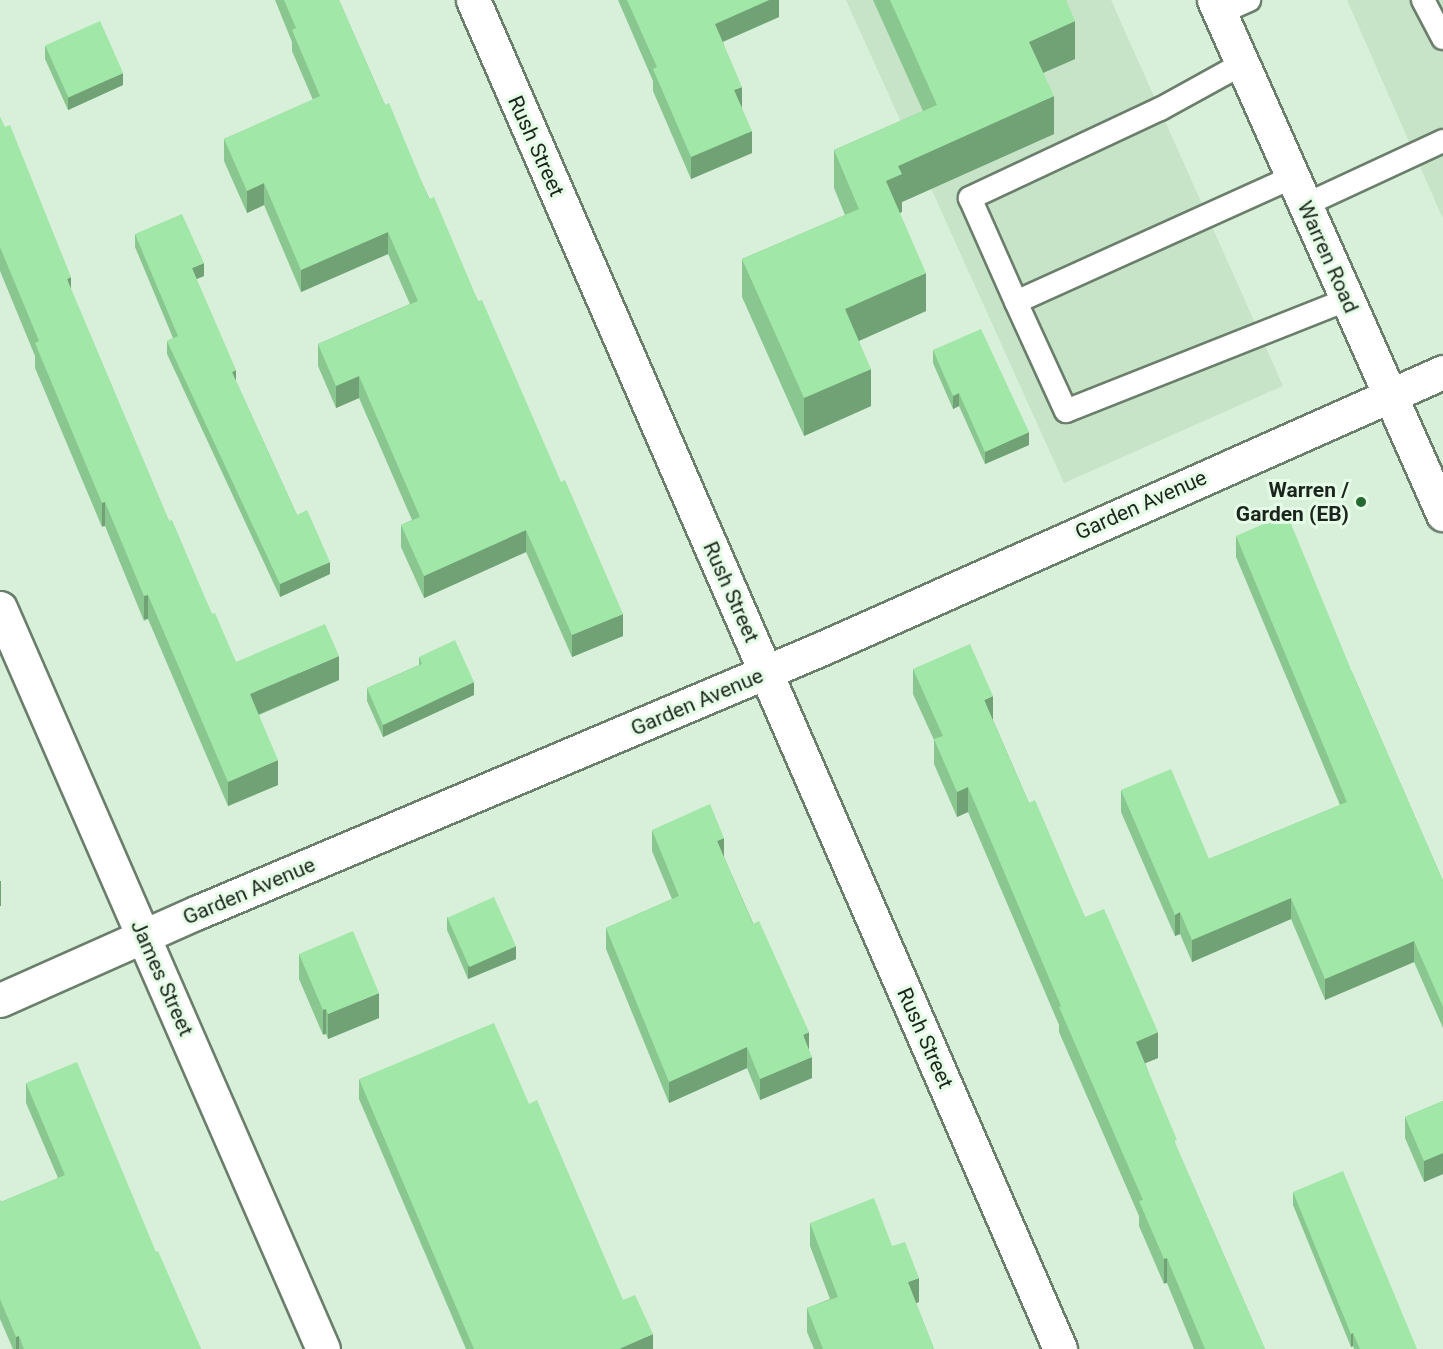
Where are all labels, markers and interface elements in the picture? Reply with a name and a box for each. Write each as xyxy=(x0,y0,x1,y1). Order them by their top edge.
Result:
street label: Rush Street xyxy=(503,92,569,200)
street label: Warren Road xyxy=(1292,197,1364,317)
street label: Garden Avenue xyxy=(1071,465,1211,545)
place label: Warren / Garden (EB) xyxy=(1236,477,1349,527)
marker: Warren / Garden (EB) xyxy=(1354,495,1368,509)
street label: Rush Street xyxy=(698,538,764,646)
street label: Garden Avenue xyxy=(627,663,767,741)
street label: Garden Avenue xyxy=(179,852,319,930)
street label: James Street xyxy=(125,916,199,1040)
street label: Rush Street xyxy=(892,984,958,1092)

